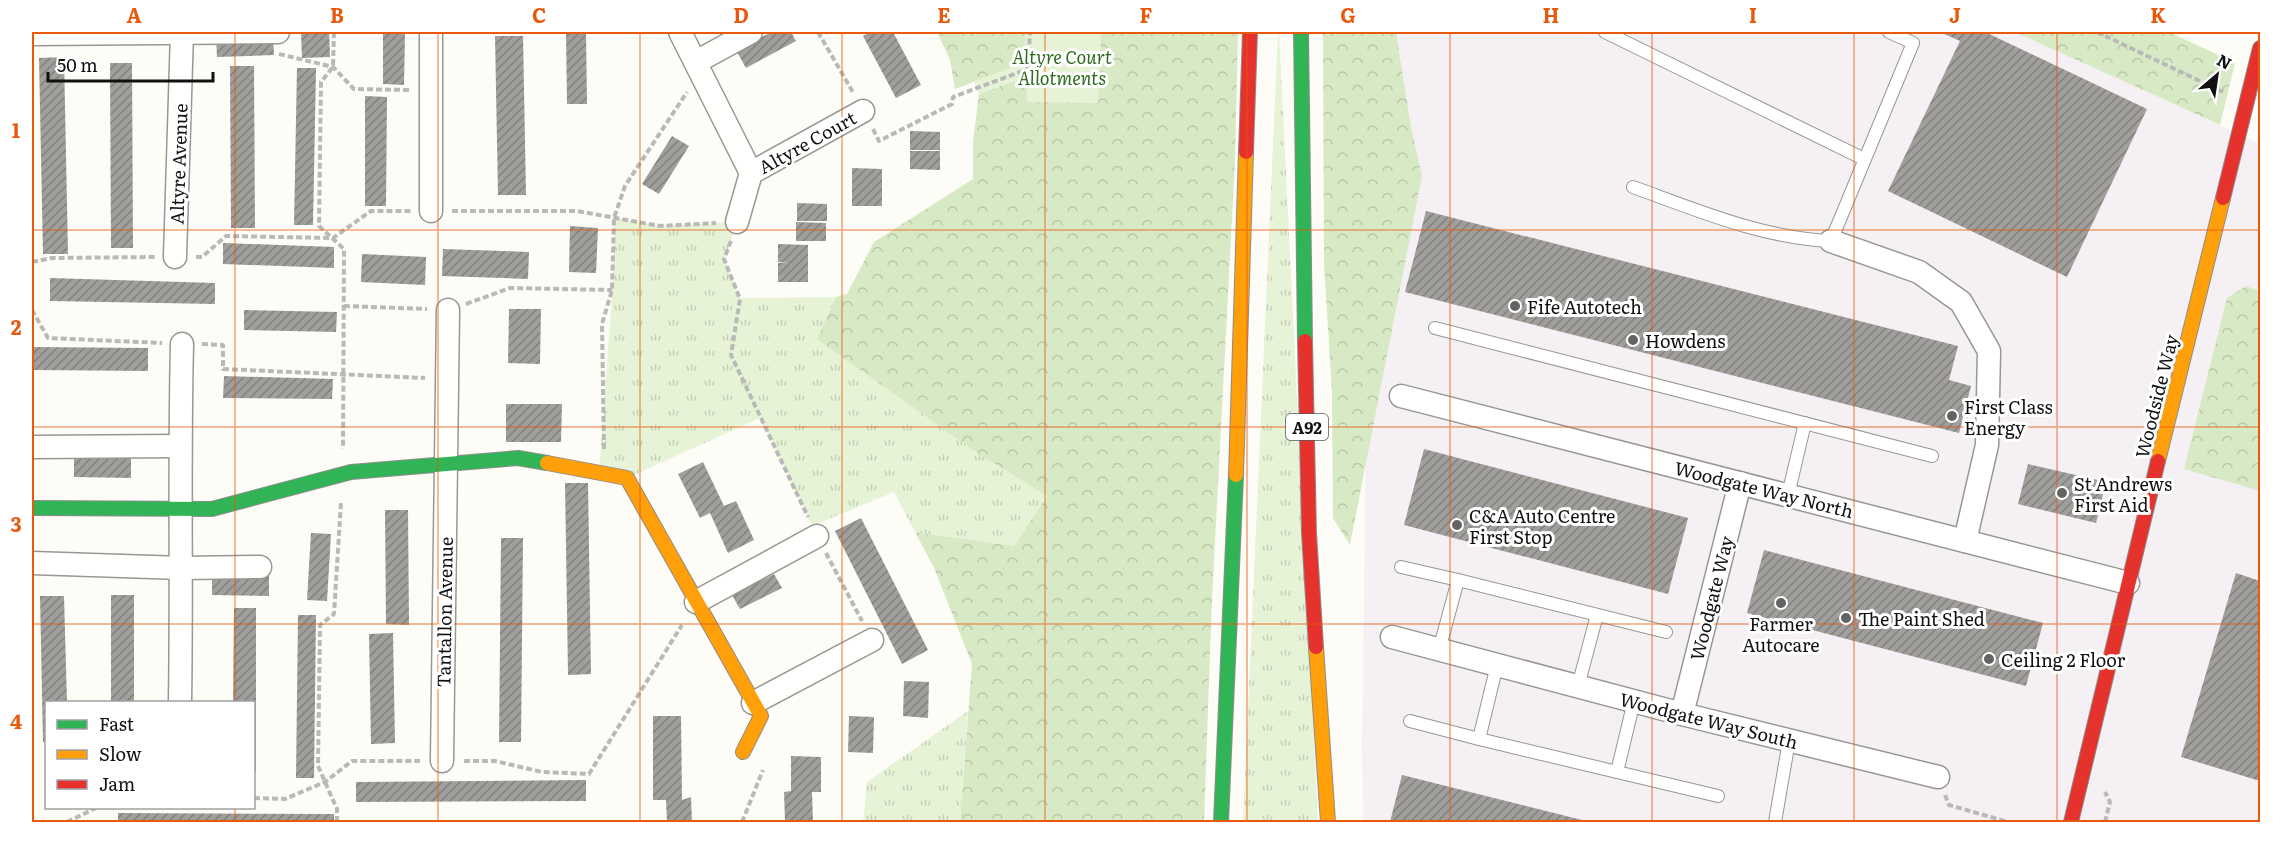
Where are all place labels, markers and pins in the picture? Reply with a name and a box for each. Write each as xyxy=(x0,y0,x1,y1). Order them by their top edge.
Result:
place label: Fife Autotech xyxy=(1527,293,1642,320)
marker: Fife Autotech xyxy=(1508,299,1522,313)
place label: Howdens xyxy=(1645,327,1725,354)
marker: Howdens xyxy=(1626,333,1640,347)
place label: First Class Energy xyxy=(1964,393,2053,441)
marker: First Class Energy xyxy=(1945,409,1959,423)
place label: St Andrews First Aid xyxy=(2074,470,2172,518)
marker: St Andrews First Aid xyxy=(2055,486,2069,500)
place label: C&A Auto Centre First Stop xyxy=(1469,502,1615,550)
marker: C&A Auto Centre First Stop xyxy=(1450,518,1464,532)
marker: Farmer Autocare xyxy=(1774,596,1788,610)
place label: The Paint Shed xyxy=(1858,605,1985,632)
place label: Farmer Autocare xyxy=(1742,610,1820,658)
marker: The Paint Shed xyxy=(1839,611,1853,625)
place label: Ceiling 2 Floor xyxy=(2001,646,2126,673)
marker: Ceiling 2 Floor xyxy=(1982,652,1996,666)

